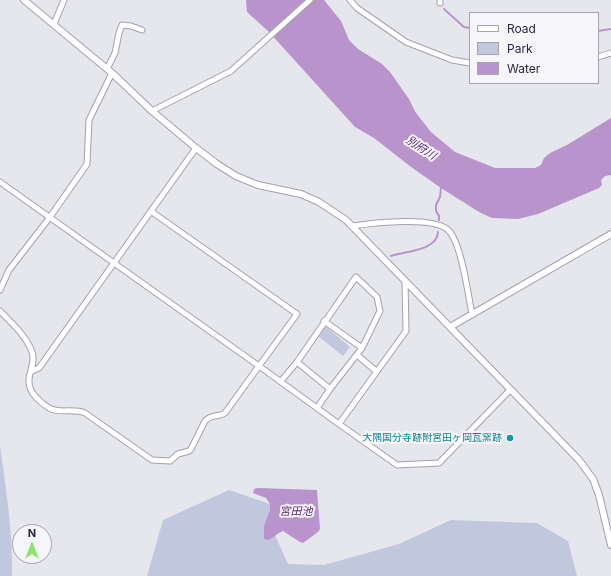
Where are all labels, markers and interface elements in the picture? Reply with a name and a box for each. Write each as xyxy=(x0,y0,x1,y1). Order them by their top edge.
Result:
legend xyxy=(469,12,599,84)
text: Road xyxy=(507,21,536,36)
text: Park xyxy=(507,41,533,56)
text: Water xyxy=(507,61,540,76)
water label: 別府川 xyxy=(404,133,438,163)
place label: 大隅国分寺跡附宮田ヶ岡瓦窯跡 xyxy=(362,432,502,444)
marker: 大隅国分寺跡附宮田ヶ岡瓦窯跡 xyxy=(505,433,515,443)
water label: 宮田池 xyxy=(280,505,312,519)
north arrow xyxy=(12,524,52,564)
text: N xyxy=(28,526,36,540)

